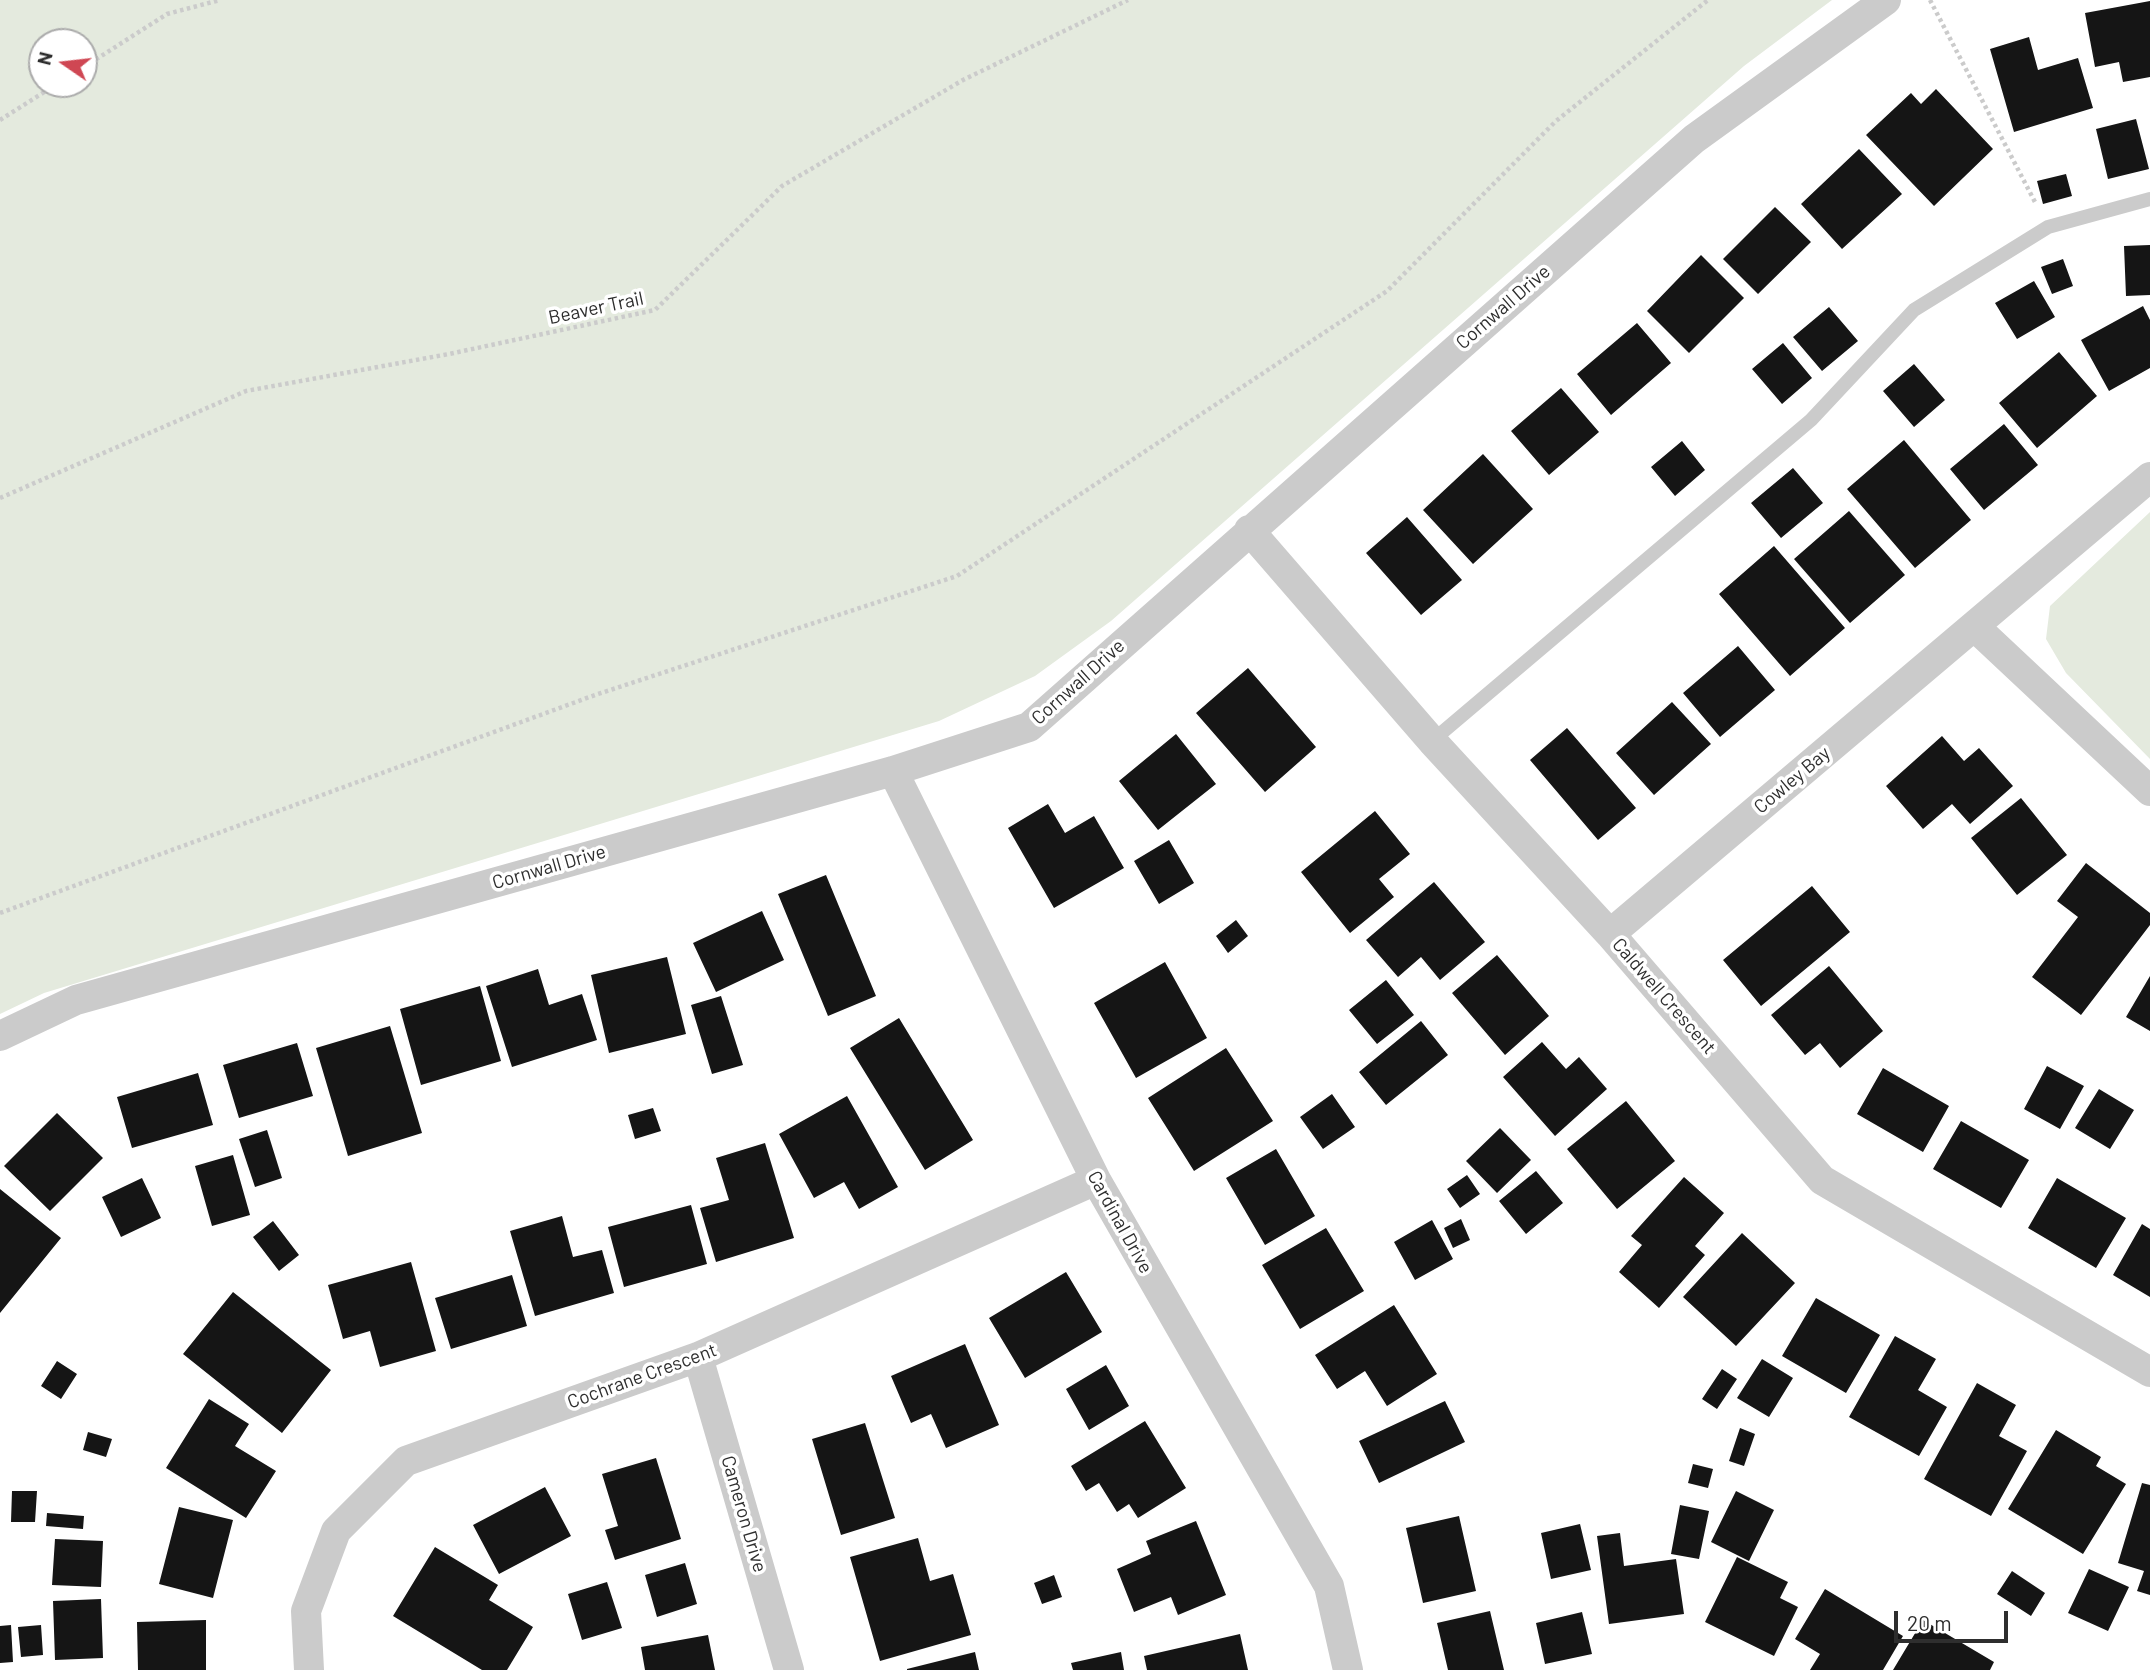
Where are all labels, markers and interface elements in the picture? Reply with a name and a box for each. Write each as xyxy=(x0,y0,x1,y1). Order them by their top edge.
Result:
north arrow xyxy=(28,28,98,98)
text: N xyxy=(31,49,57,67)
street label: Cornwall Drive xyxy=(1451,260,1555,354)
street label: Beaver Trail xyxy=(546,287,646,329)
street label: Cornwall Drive xyxy=(1027,634,1129,730)
street label: Cowley Bay xyxy=(1749,742,1835,818)
street label: Cornwall Drive xyxy=(490,840,608,894)
street label: Caldwell Crescent xyxy=(1607,933,1721,1059)
street label: Cardinal Drive xyxy=(1082,1167,1158,1277)
street label: Cochrane Crescent xyxy=(564,1338,720,1414)
street label: Cameron Drive xyxy=(716,1453,772,1575)
scale bar xyxy=(1898,1596,2012,1640)
text: 20 m xyxy=(1907,1610,1952,1635)

